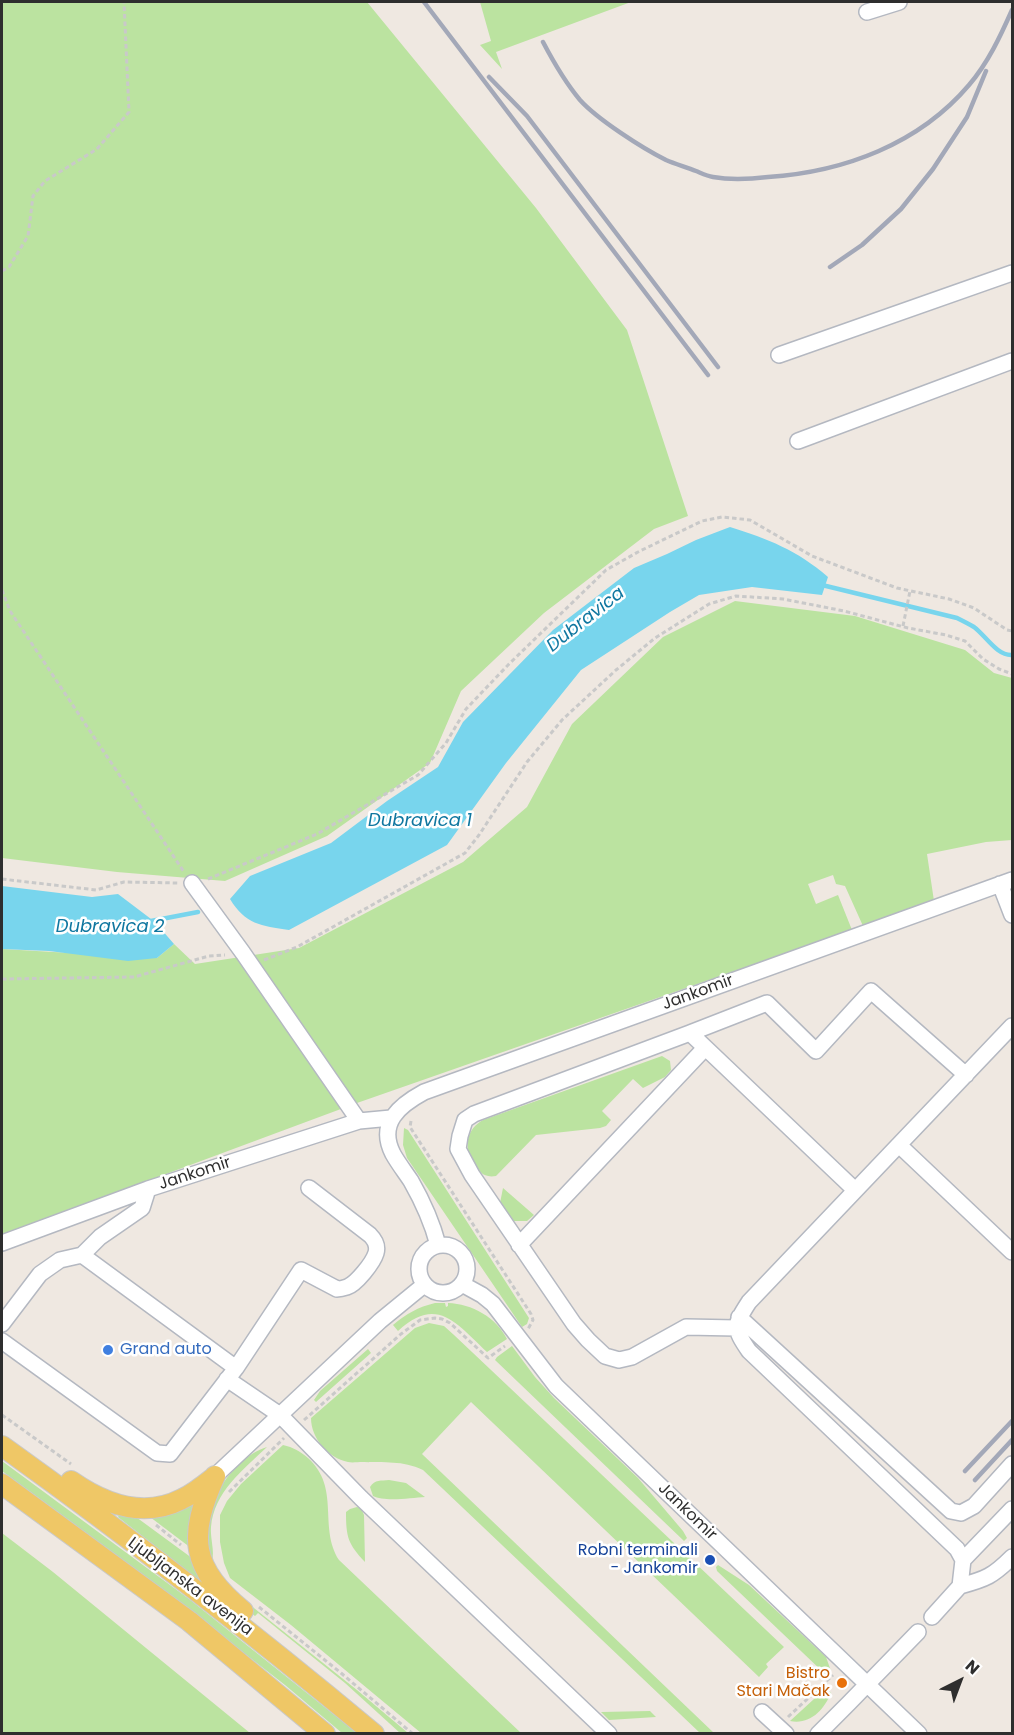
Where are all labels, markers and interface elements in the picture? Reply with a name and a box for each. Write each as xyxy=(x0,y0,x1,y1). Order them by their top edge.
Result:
water label: Dubravica xyxy=(543,583,629,657)
water label: Dubravica 1 xyxy=(368,810,472,832)
water label: Dubravica 2 xyxy=(56,916,164,938)
street label: Jankomir xyxy=(660,971,736,1015)
street label: Jankomir xyxy=(157,1153,233,1195)
place label: Grand auto xyxy=(120,1340,212,1360)
marker: Grand auto xyxy=(101,1343,115,1357)
street label: Jankomir xyxy=(654,1479,720,1545)
street label: Ljubljanska avenija xyxy=(124,1534,256,1640)
place label: Robni terminali - Jankomir xyxy=(578,1541,698,1579)
marker: Robni terminali - Jankomir xyxy=(703,1553,717,1567)
north arrow xyxy=(930,1651,990,1711)
text: N xyxy=(960,1655,985,1680)
place label: Bistro Stari Mačak xyxy=(736,1664,830,1702)
marker: Bistro Stari Mačak xyxy=(835,1676,849,1690)

